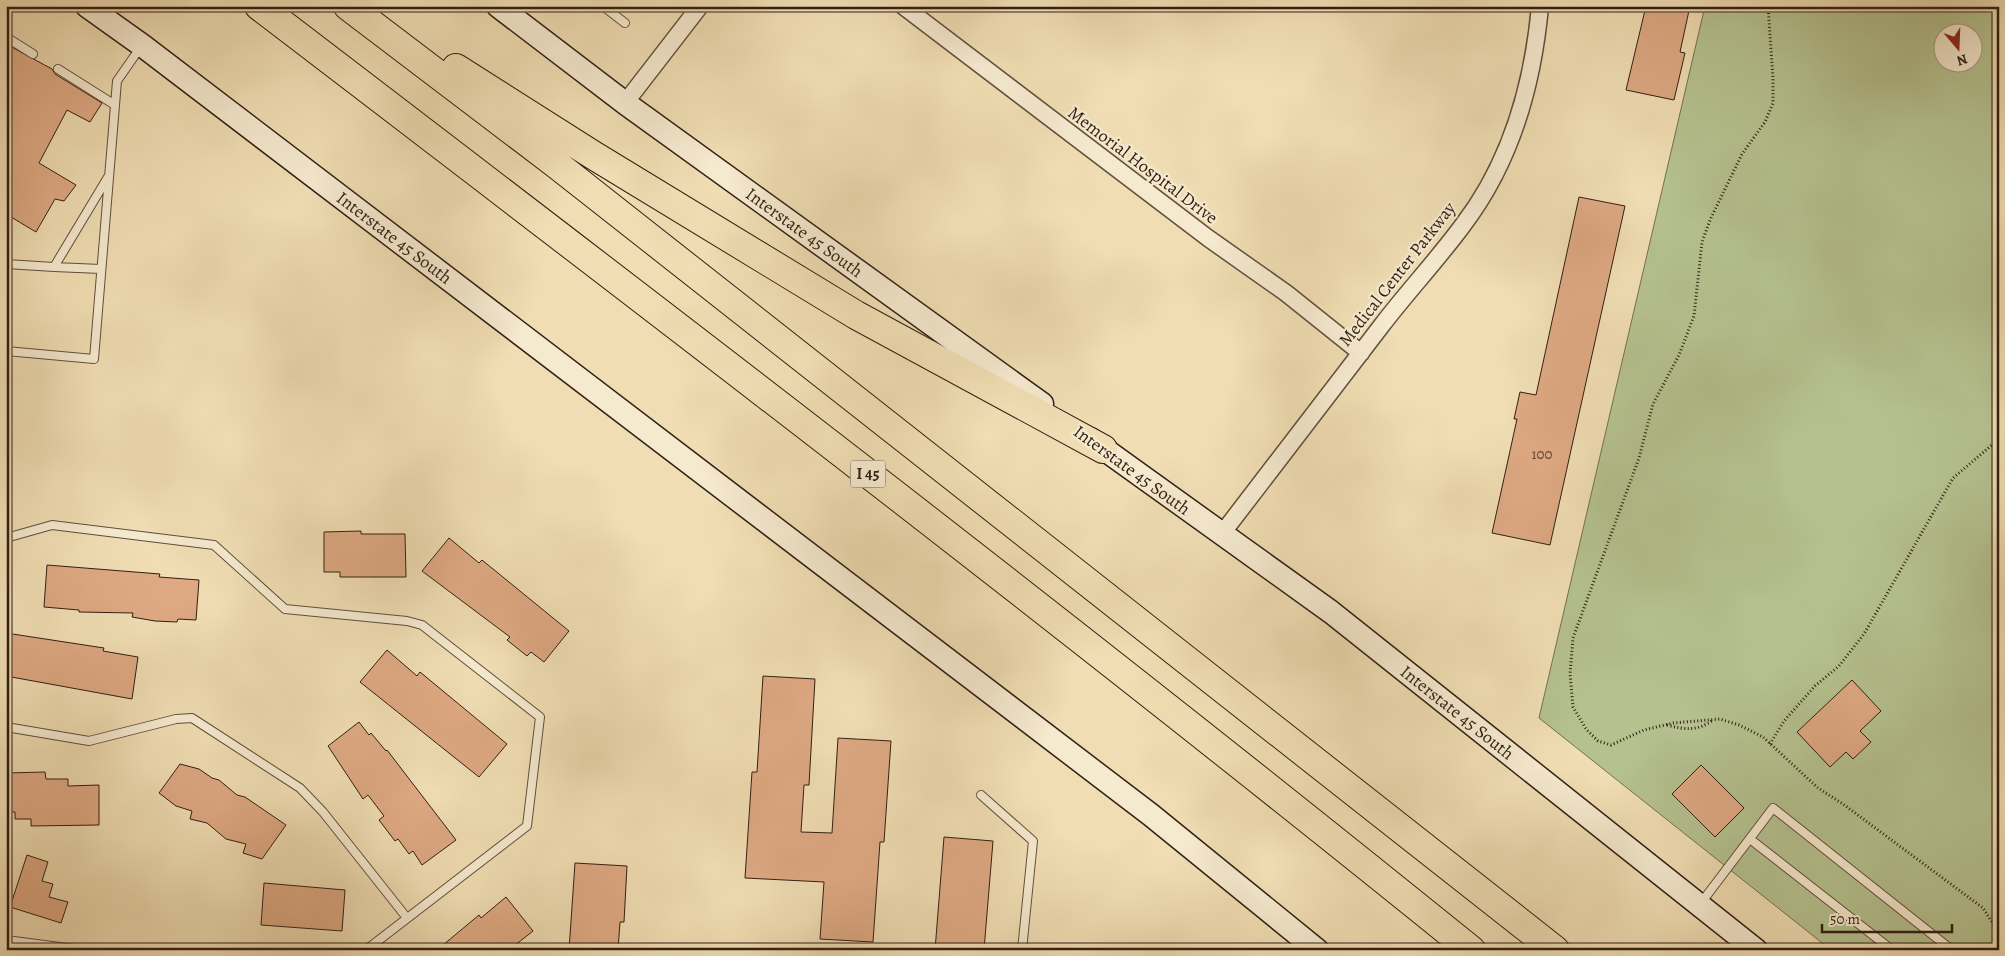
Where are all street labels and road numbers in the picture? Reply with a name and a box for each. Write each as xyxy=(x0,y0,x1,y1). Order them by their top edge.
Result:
street label: Memorial Hospital Drive xyxy=(1063,101,1223,229)
street label: Interstate 45 South xyxy=(741,182,868,283)
street label: Interstate 45 South xyxy=(332,186,457,290)
street label: Medical Center Parkway xyxy=(1333,196,1462,351)
street label: Interstate 45 South xyxy=(1069,419,1196,521)
road number: I 45 xyxy=(850,460,886,488)
street label: Interstate 45 South xyxy=(1395,660,1520,765)

